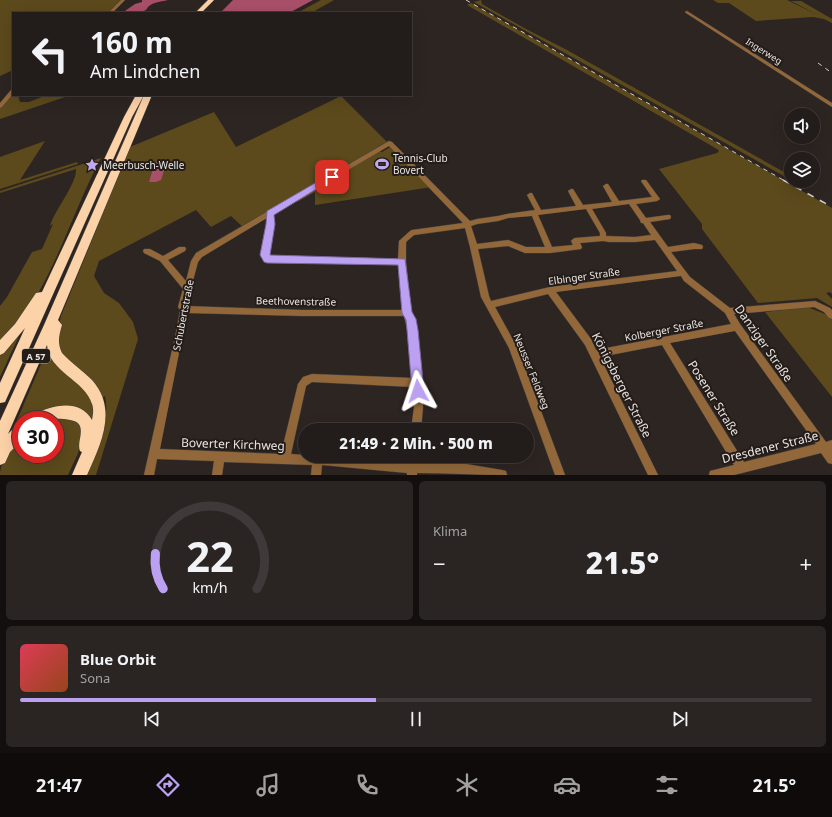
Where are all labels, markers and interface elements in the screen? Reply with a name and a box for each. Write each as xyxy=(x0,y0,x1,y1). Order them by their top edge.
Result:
text: 160 m xyxy=(90,23,173,61)
icon: left xyxy=(24,28,76,80)
street label: Ingerweg xyxy=(743,35,785,67)
text: Am Lindchen xyxy=(90,59,200,83)
map controls xyxy=(784,108,820,188)
button: sound xyxy=(784,108,820,144)
place label: Tennis-Club Bovert xyxy=(393,151,448,177)
button: layers xyxy=(784,152,820,188)
sports icon: Tennis-Club Bovert xyxy=(374,156,390,172)
place icon: Meerbusch-Welle xyxy=(84,157,100,173)
place label: Meerbusch-Welle xyxy=(103,158,185,172)
pin xyxy=(315,160,349,194)
icon: arrive xyxy=(321,166,343,188)
street label: Elbinger Straße xyxy=(547,264,621,288)
street label: Schubertstraße xyxy=(169,278,197,352)
street label: Beethovenstraße xyxy=(256,293,337,309)
street label: Danziger Straße xyxy=(731,301,797,385)
street label: Kolberger Straße xyxy=(624,315,705,344)
street label: Königsberger Straße xyxy=(588,329,656,441)
street label: Neusser Feldweg xyxy=(510,331,554,411)
road number: A 57 xyxy=(22,349,50,363)
street label: Posener Straße xyxy=(684,357,744,439)
position arrow xyxy=(397,370,439,412)
speed limit sign: 30 xyxy=(12,411,64,463)
street label: Dresdener Straße xyxy=(720,427,820,467)
text: 21:49 · 2 Min. · 500 m xyxy=(339,433,493,453)
street label: Boverter Kirchweg xyxy=(181,434,285,454)
text: Klima xyxy=(433,522,467,540)
text: 22 xyxy=(186,527,233,583)
text: 21.5° xyxy=(586,542,659,583)
text: − xyxy=(433,548,446,578)
text: + xyxy=(799,548,812,578)
text: km/h xyxy=(192,577,227,596)
text: Blue Orbit xyxy=(80,649,156,669)
text: Sona xyxy=(80,669,110,687)
icon: previous xyxy=(141,708,163,730)
icon: pause xyxy=(405,708,427,730)
icon: next xyxy=(669,708,691,730)
icon: directions xyxy=(154,771,182,799)
icon: music xyxy=(254,771,282,799)
icon: phone xyxy=(353,771,381,799)
icon: climate xyxy=(453,771,481,799)
icon: car xyxy=(553,771,581,799)
icon: filters xyxy=(653,771,681,799)
text: 21:47 xyxy=(36,773,82,797)
text: 21.5° xyxy=(752,773,796,797)

